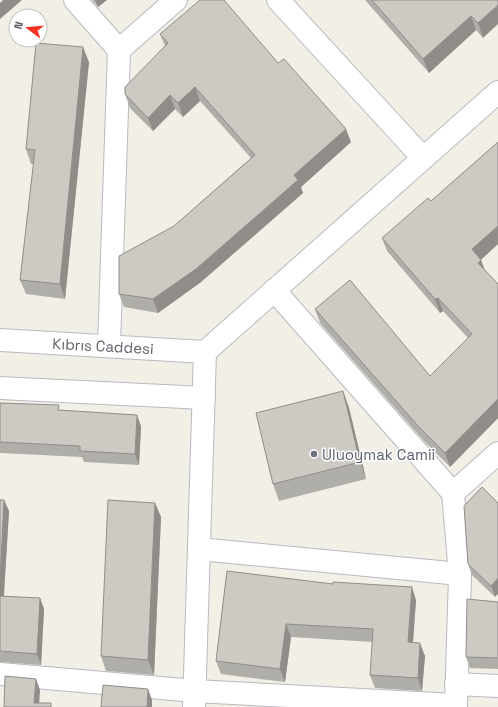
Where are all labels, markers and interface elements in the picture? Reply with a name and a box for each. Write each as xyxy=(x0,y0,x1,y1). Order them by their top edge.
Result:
north arrow xyxy=(8,8,48,48)
text: N xyxy=(11,20,26,31)
street label: Kıbrıs Caddesi xyxy=(52,334,154,358)
place label: Uluoymak Camii xyxy=(322,445,435,464)
marker: Uluoymak Camii xyxy=(309,449,319,459)

